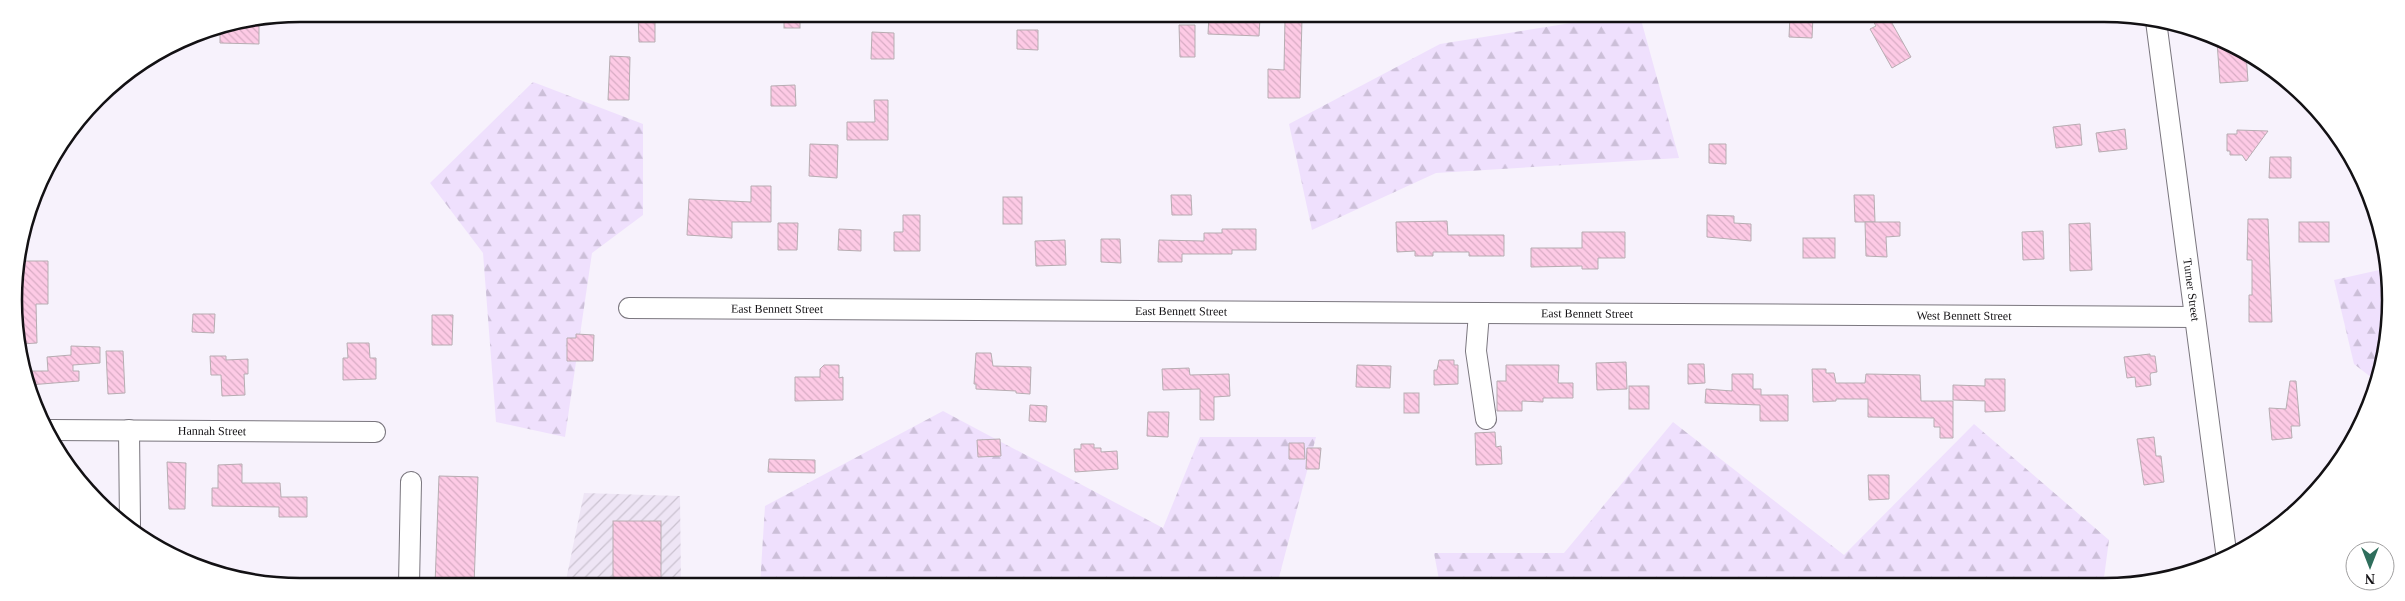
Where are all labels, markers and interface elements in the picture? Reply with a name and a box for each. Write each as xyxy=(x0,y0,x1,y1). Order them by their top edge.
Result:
street label: Turner Street xyxy=(2180,257,2203,323)
street label: East Bennett Street xyxy=(731,302,824,316)
street label: East Bennett Street xyxy=(1135,304,1228,318)
street label: East Bennett Street xyxy=(1541,306,1634,321)
street label: West Bennett Street xyxy=(1916,308,2012,323)
street label: Hannah Street xyxy=(178,424,247,438)
north arrow xyxy=(2345,541,2395,591)
text: N xyxy=(2365,571,2375,586)

